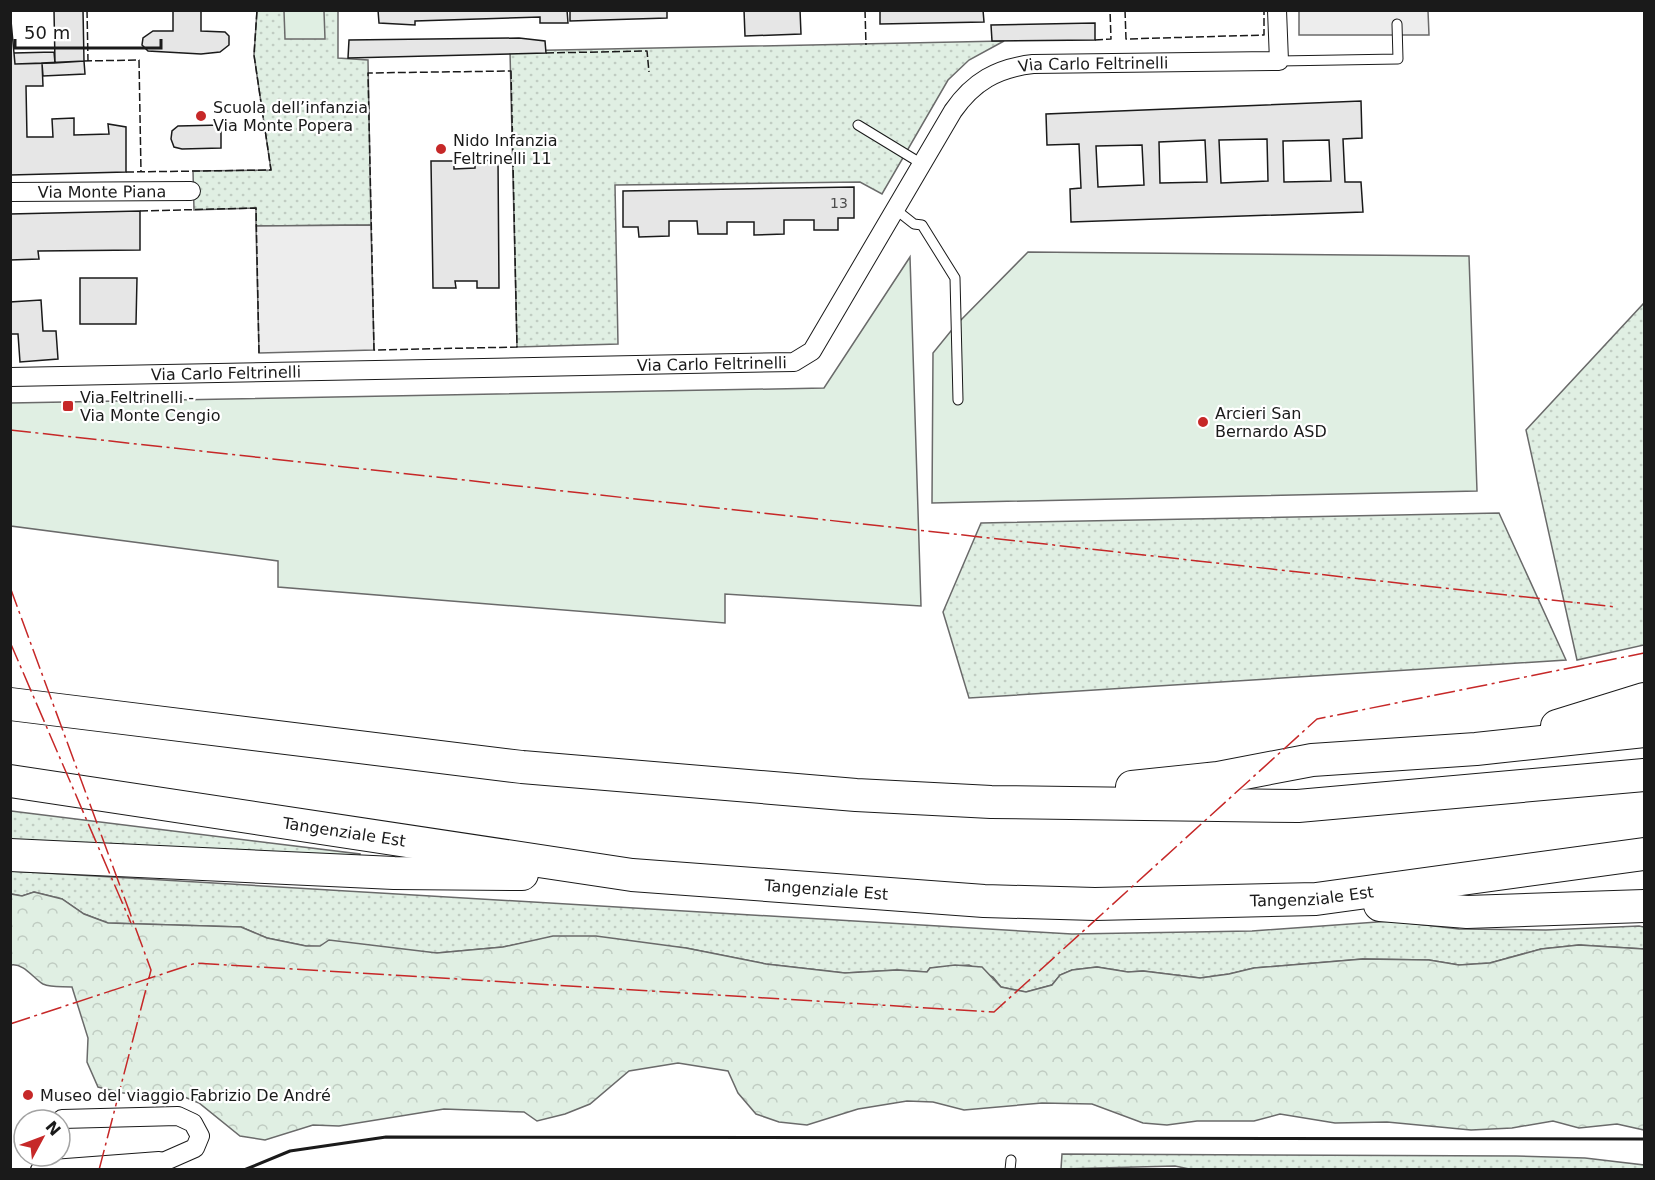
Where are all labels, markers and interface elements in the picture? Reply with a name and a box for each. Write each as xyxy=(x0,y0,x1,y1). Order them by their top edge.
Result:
scale bar xyxy=(15,12,160,50)
text: 50 m xyxy=(24,22,70,43)
street label: Via Carlo Feltrinelli xyxy=(1017,53,1168,76)
place label: Scuola dell’infanzia Via Monte Popera xyxy=(213,98,368,135)
marker: Scuola dell’infanzia Via Monte Popera xyxy=(194,109,208,123)
place label: Nido Infanzia Feltrinelli 11 xyxy=(453,131,558,168)
marker: Nido Infanzia Feltrinelli 11 xyxy=(434,142,448,156)
street label: Via Monte Piana xyxy=(38,182,166,202)
house number: 13 xyxy=(830,195,848,211)
street label: Via Carlo Feltrinelli xyxy=(637,353,787,375)
street label: Via Carlo Feltrinelli xyxy=(151,362,301,384)
place label: Via Feltrinelli - Via Monte Cengio xyxy=(80,388,220,425)
marker: Via Feltrinelli - Via Monte Cengio xyxy=(61,399,75,413)
place label: Arcieri San Bernardo ASD xyxy=(1215,404,1327,441)
marker: Arcieri San Bernardo ASD xyxy=(1196,415,1210,429)
street label: Tangenziale Est xyxy=(280,813,407,851)
street label: Tangenziale Est xyxy=(763,876,889,904)
street label: Tangenziale Est xyxy=(1249,882,1375,911)
place label: Museo del viaggio Fabrizio De André xyxy=(40,1086,331,1105)
marker: Museo del viaggio Fabrizio De André xyxy=(21,1088,35,1102)
north arrow xyxy=(12,1108,72,1168)
text: N xyxy=(41,1117,65,1140)

